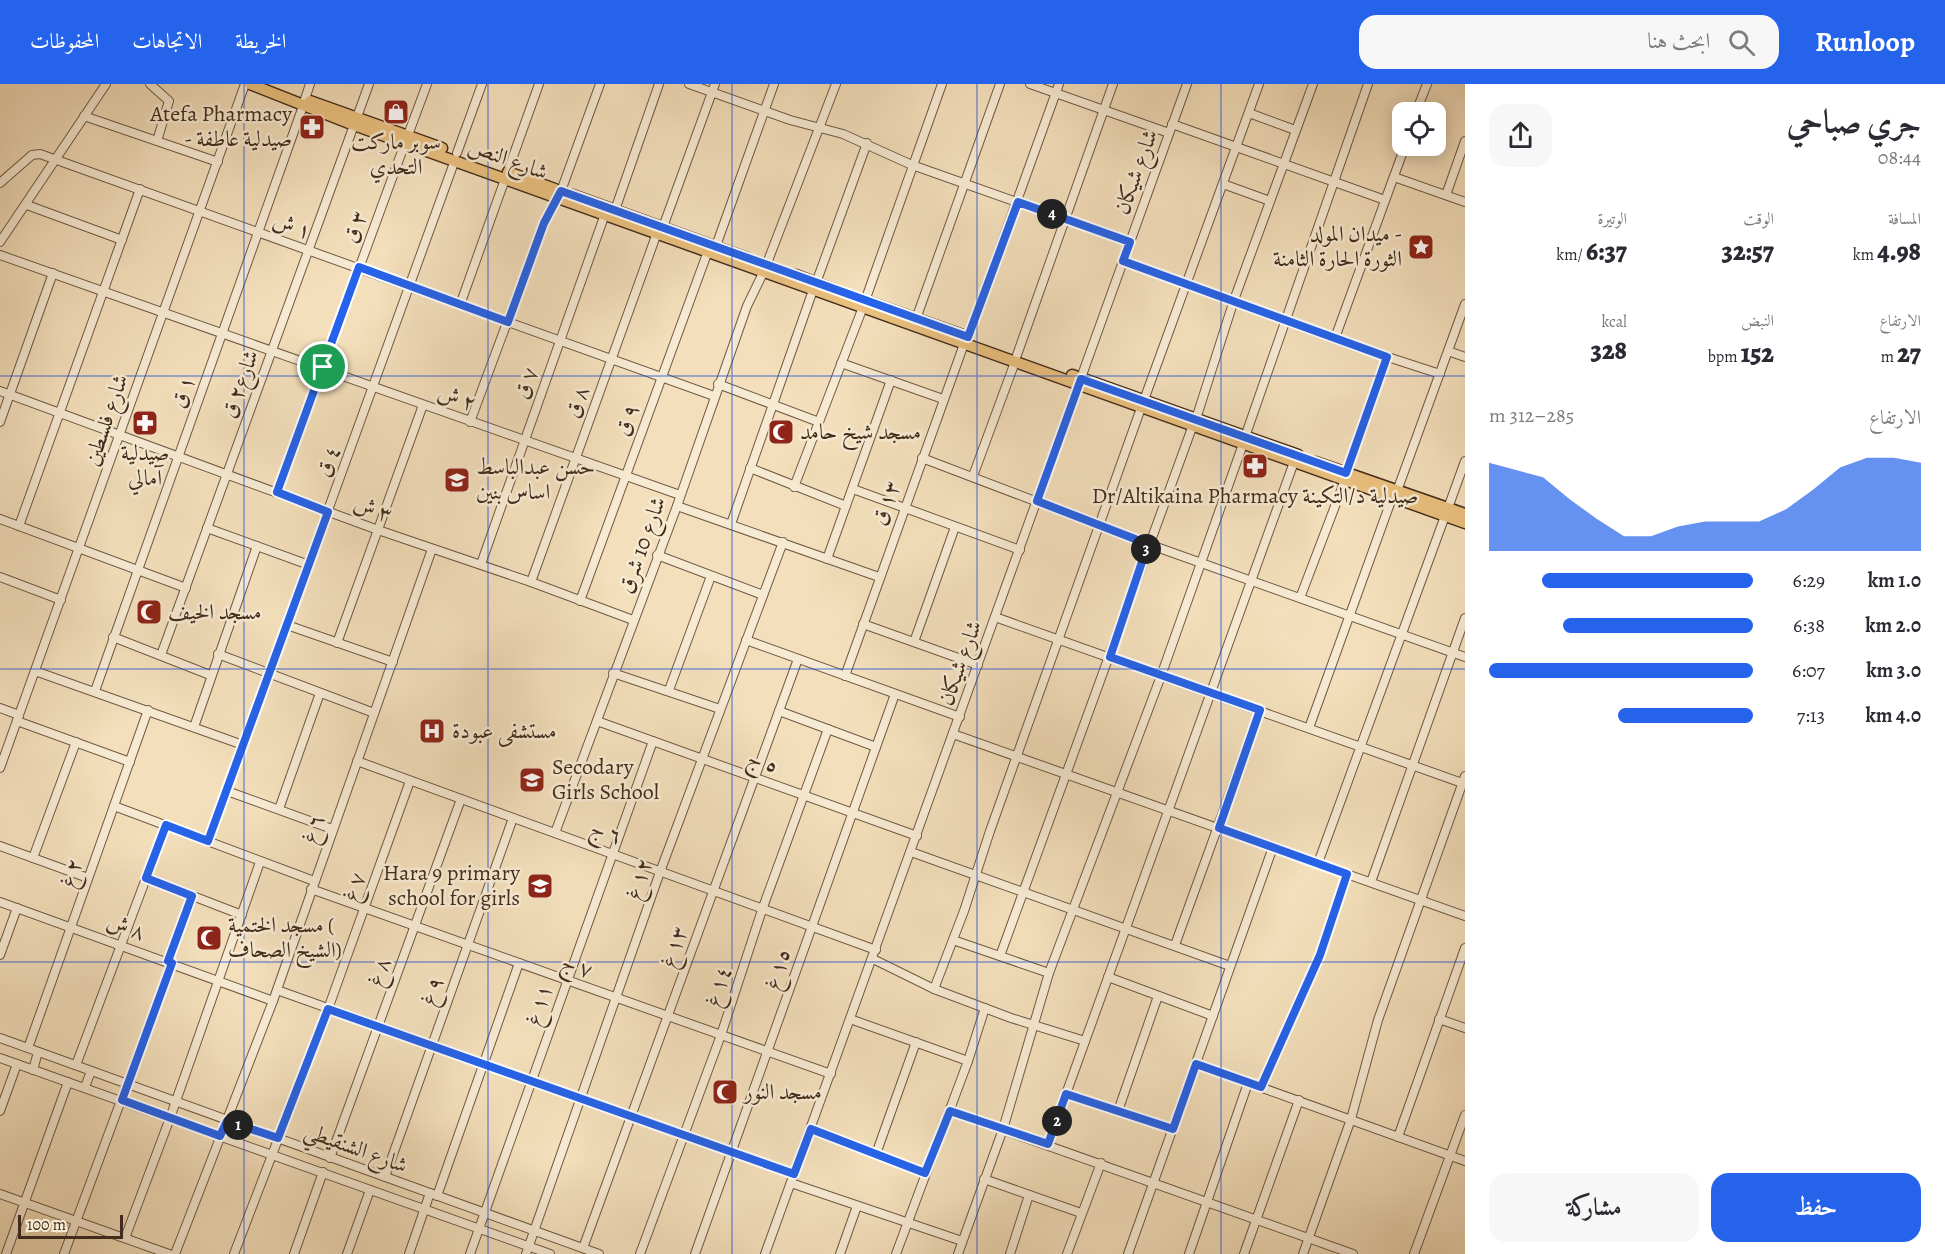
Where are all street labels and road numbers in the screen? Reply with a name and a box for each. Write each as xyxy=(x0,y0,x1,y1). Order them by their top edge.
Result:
street label: شارع شيكان xyxy=(1107,125,1168,220)
street label: شارع النص xyxy=(463,131,552,190)
street label: ١ ش xyxy=(269,205,315,247)
street label: ٣ ق xyxy=(335,207,375,247)
street label: شارع٢ ق xyxy=(214,346,269,423)
street label: ٧ ق xyxy=(507,363,545,403)
street label: شارع فلسطين xyxy=(76,370,138,471)
street label: ١ ق xyxy=(163,372,203,412)
street label: ٢ ش xyxy=(434,377,480,419)
street label: ٨ ق xyxy=(558,382,596,422)
street label: ٩ ق xyxy=(607,400,647,440)
street label: ٤ ق xyxy=(308,441,348,481)
street label: ١٣ ق xyxy=(864,477,908,529)
street label: ٣ ش xyxy=(350,488,396,530)
street label: شارع 10 شرق xyxy=(611,492,676,599)
street label: شارع شيكان xyxy=(931,616,992,711)
street label: ٥ ج xyxy=(742,742,783,785)
street label: ٦ غ xyxy=(294,810,335,849)
street label: ٦ ج xyxy=(585,812,626,855)
street label: ٢ غ xyxy=(52,854,93,893)
street label: ١٢ غ xyxy=(618,854,663,905)
street label: ٧ غ xyxy=(335,868,376,907)
street label: ٨ ش xyxy=(103,906,149,948)
street label: ١٣ غ xyxy=(653,922,698,973)
street label: ١٥ غ xyxy=(757,944,802,995)
street label: ٧ ج xyxy=(556,946,597,989)
street label: ٨ غ xyxy=(360,953,401,992)
street label: ١٤ غ xyxy=(697,961,742,1012)
street label: ٩ غ xyxy=(413,972,454,1011)
street label: ١١ غ xyxy=(518,980,563,1031)
street label: شارع الشنقيطي xyxy=(299,1115,412,1185)

